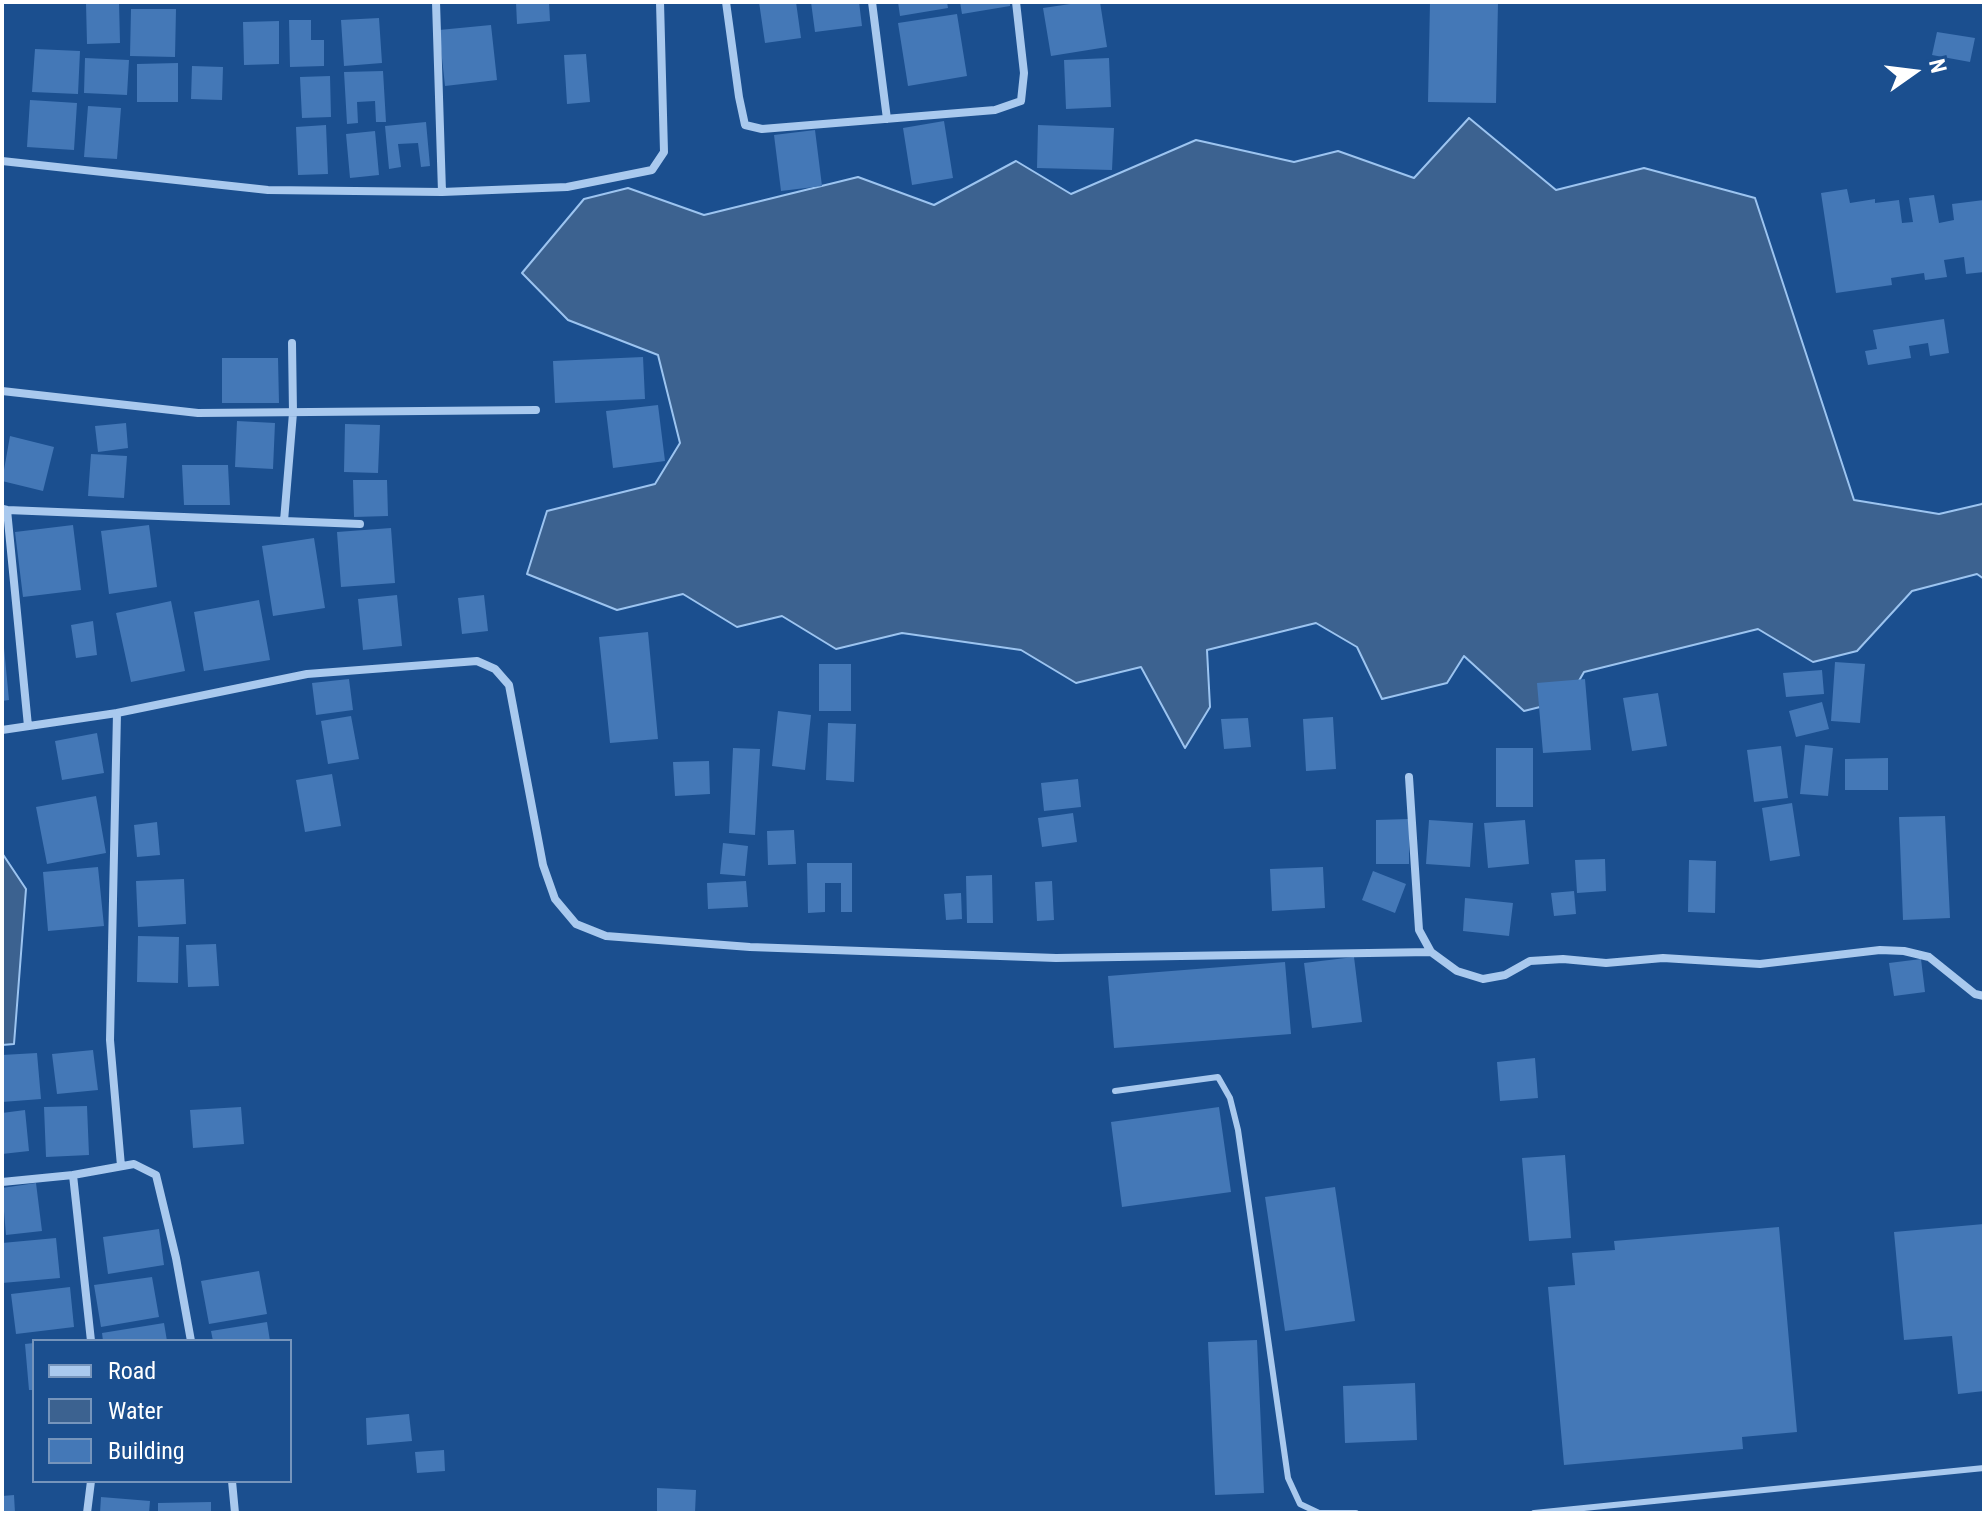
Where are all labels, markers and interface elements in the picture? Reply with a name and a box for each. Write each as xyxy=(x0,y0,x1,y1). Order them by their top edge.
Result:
north arrow xyxy=(1874,32,1954,112)
text: N xyxy=(1924,56,1952,76)
legend xyxy=(32,1339,292,1483)
text: Road xyxy=(108,1357,156,1385)
text: Water xyxy=(108,1397,163,1425)
text: Building xyxy=(108,1437,185,1465)

